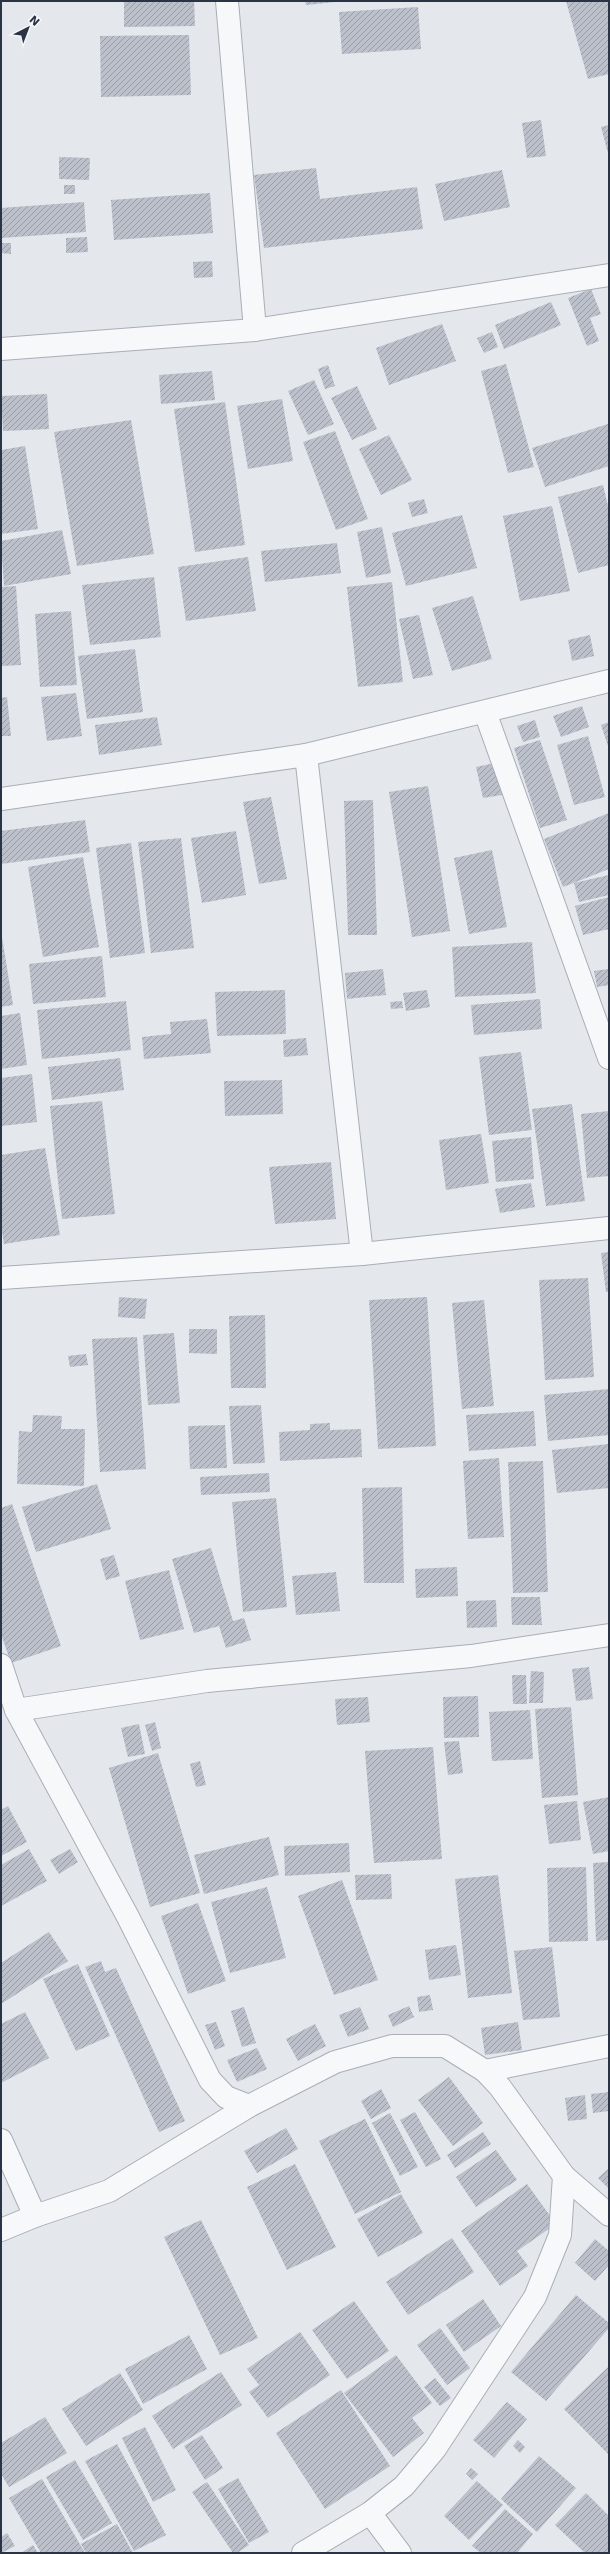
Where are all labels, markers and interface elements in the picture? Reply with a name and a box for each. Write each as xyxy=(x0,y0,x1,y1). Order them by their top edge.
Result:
north arrow xyxy=(8,8,48,48)
text: N xyxy=(27,13,42,29)

